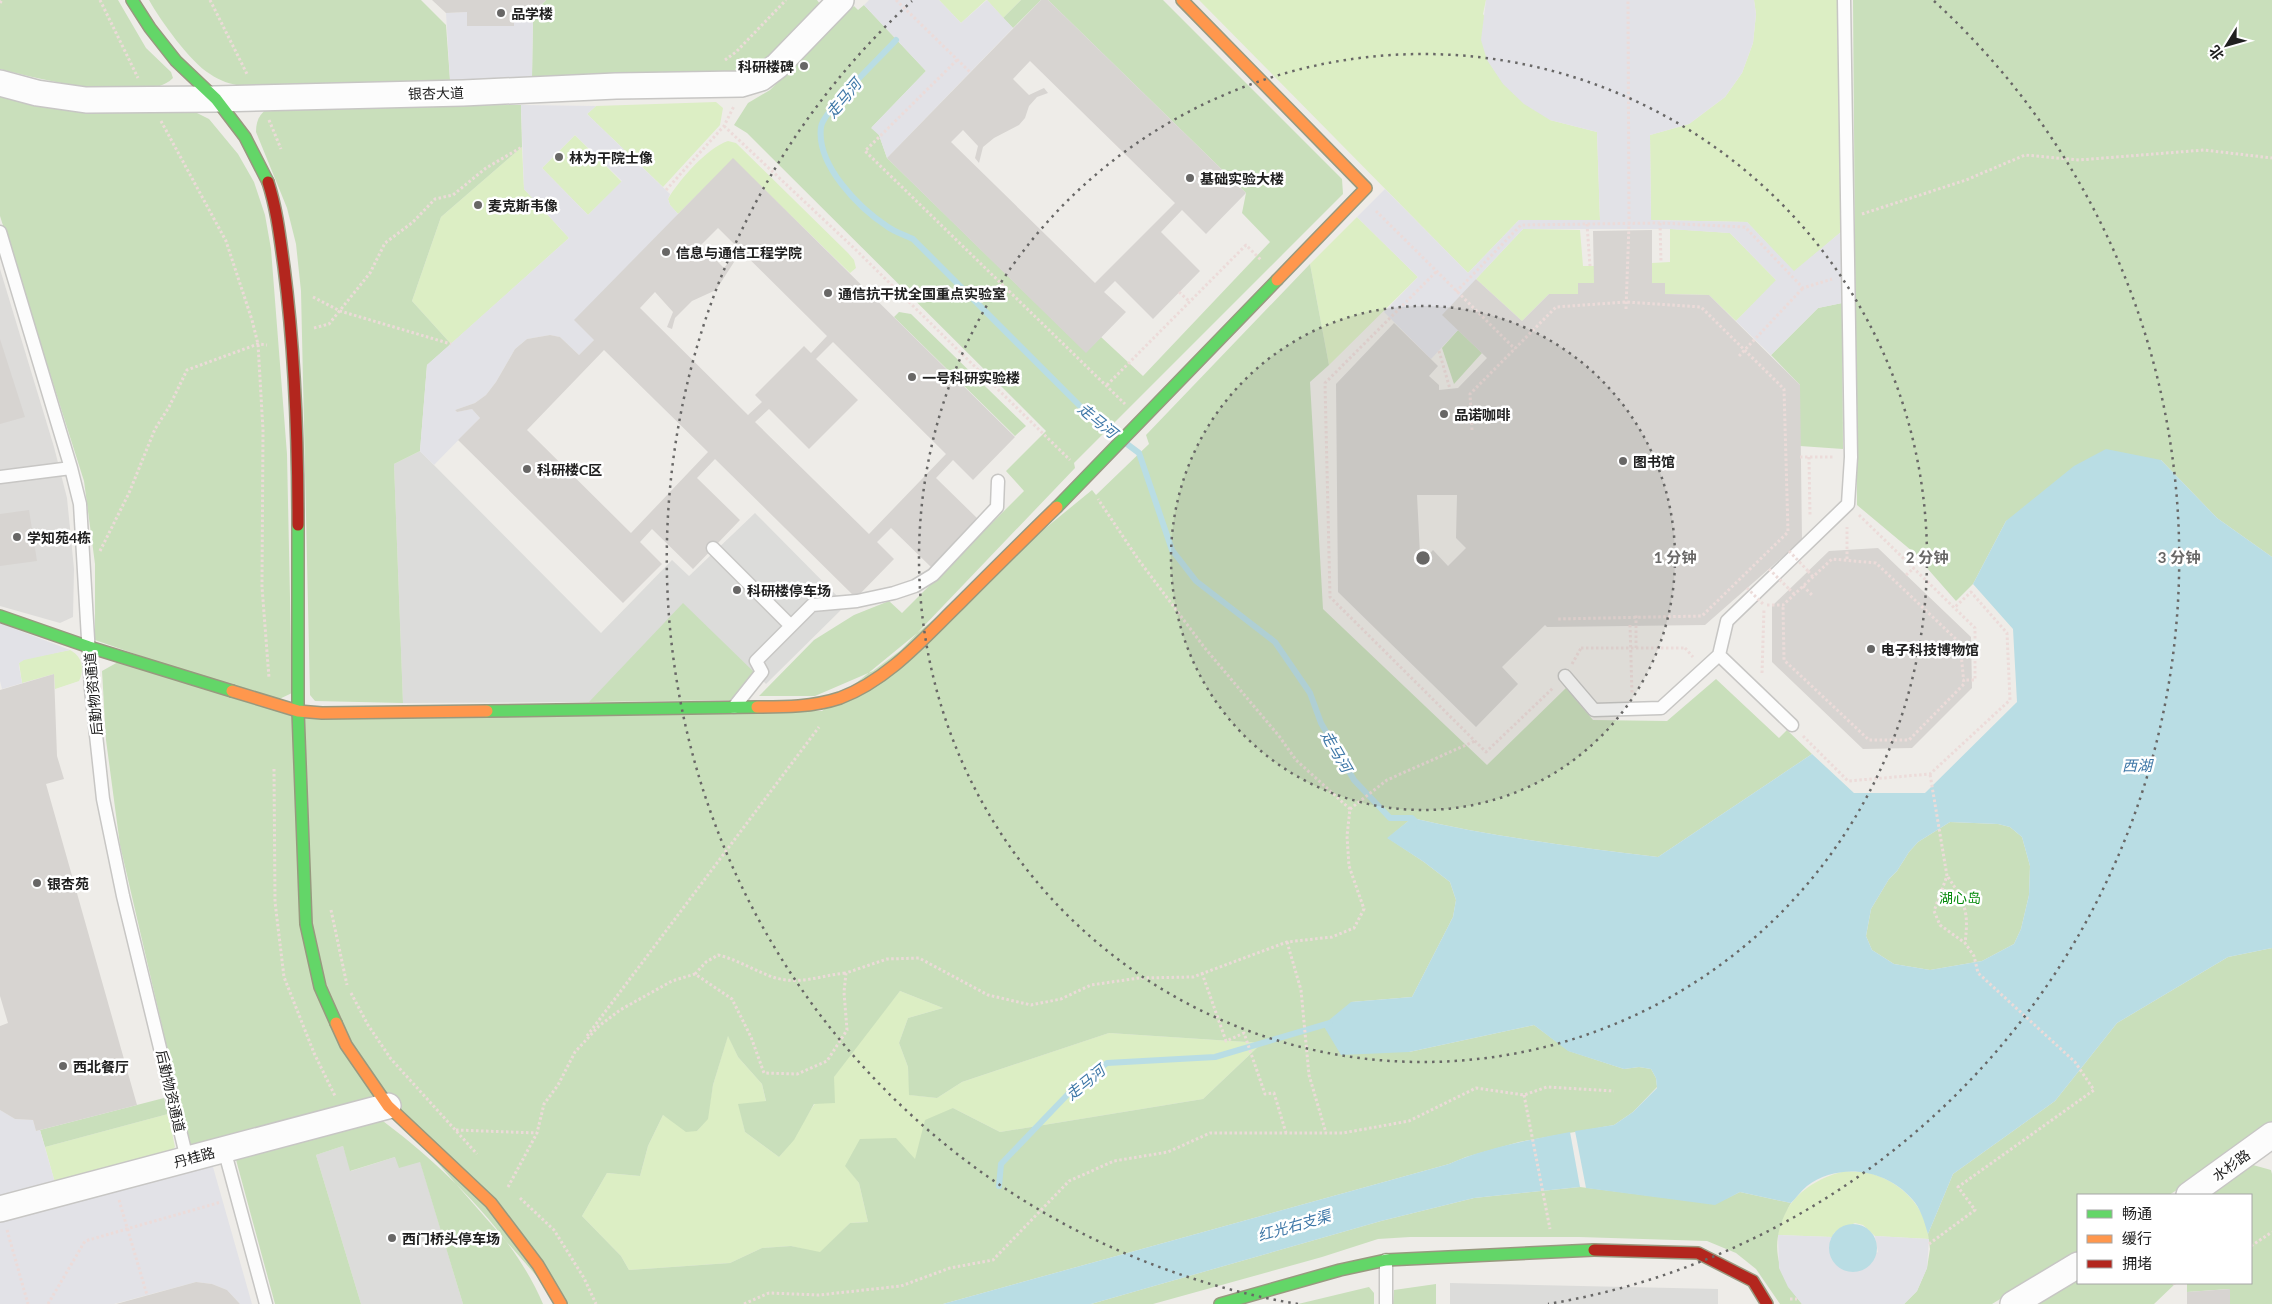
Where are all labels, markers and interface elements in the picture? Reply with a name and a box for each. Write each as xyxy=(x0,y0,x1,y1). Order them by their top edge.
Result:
place label: 品学楼 xyxy=(511,5,553,22)
marker: 品学楼 xyxy=(495,7,507,19)
north arrow xyxy=(2202,20,2252,70)
text: 北 xyxy=(2205,42,2227,64)
place label: 科研楼碑 xyxy=(738,58,794,75)
marker: 科研楼碑 xyxy=(798,60,810,72)
water label: 走马河 xyxy=(822,73,866,121)
street label: 银杏大道 xyxy=(408,84,464,102)
place label: 林为干院士像 xyxy=(569,149,653,166)
marker: 林为干院士像 xyxy=(553,151,565,163)
place label: 基础实验大楼 xyxy=(1200,170,1284,187)
marker: 基础实验大楼 xyxy=(1184,172,1196,184)
place label: 麦克斯韦像 xyxy=(488,197,558,214)
marker: 麦克斯韦像 xyxy=(472,199,484,211)
place label: 信息与通信工程学院 xyxy=(676,244,802,261)
marker: 信息与通信工程学院 xyxy=(660,246,672,258)
place label: 通信抗干扰全国重点实验室 xyxy=(838,285,1006,302)
marker: 通信抗干扰全国重点实验室 xyxy=(822,287,834,299)
place label: 一号科研实验楼 xyxy=(922,369,1020,386)
marker: 一号科研实验楼 xyxy=(906,371,918,383)
water label: 走马河 xyxy=(1075,399,1123,443)
place label: 品诺咖啡 xyxy=(1454,406,1511,423)
marker: 品诺咖啡 xyxy=(1438,408,1450,420)
place label: 图书馆 xyxy=(1633,453,1675,470)
marker: 图书馆 xyxy=(1617,455,1629,467)
place label: 科研楼C区 xyxy=(537,461,602,478)
marker: 科研楼C区 xyxy=(521,463,533,475)
place label: 学知苑4栋 xyxy=(27,529,91,546)
marker: 学知苑4栋 xyxy=(11,531,23,543)
text: 1 分钟 xyxy=(1654,548,1696,566)
text: 2 分钟 xyxy=(1906,548,1948,566)
text: 3 分钟 xyxy=(2158,548,2200,566)
centre of rings xyxy=(1414,549,1432,567)
place label: 科研楼停车场 xyxy=(747,582,831,599)
marker: 科研楼停车场 xyxy=(731,584,743,596)
place label: 电子科技博物馆 xyxy=(1881,641,1979,658)
marker: 电子科技博物馆 xyxy=(1865,643,1877,655)
street label: 后勤物资通道 xyxy=(81,651,105,737)
water label: 走马河 xyxy=(1318,727,1358,778)
water label: 西湖 xyxy=(2122,756,2154,774)
place label: 银杏苑 xyxy=(47,875,89,892)
marker: 银杏苑 xyxy=(31,877,43,889)
park label: 湖心岛 xyxy=(1939,889,1981,906)
street label: 后勤物资通道 xyxy=(153,1048,189,1134)
place label: 西北餐厅 xyxy=(73,1058,129,1075)
water label: 走马河 xyxy=(1062,1059,1110,1103)
marker: 西北餐厅 xyxy=(57,1060,69,1072)
street label: 丹桂路 xyxy=(172,1143,216,1171)
street label: 水杉路 xyxy=(2209,1146,2253,1184)
legend xyxy=(2077,1194,2252,1284)
text: 畅通 xyxy=(2122,1204,2152,1222)
water label: 红光右支渠 xyxy=(1255,1205,1334,1244)
text: 缓行 xyxy=(2122,1229,2152,1247)
place label: 西门桥头停车场 xyxy=(402,1230,500,1247)
marker: 西门桥头停车场 xyxy=(386,1232,398,1244)
text: 拥堵 xyxy=(2122,1254,2152,1272)

